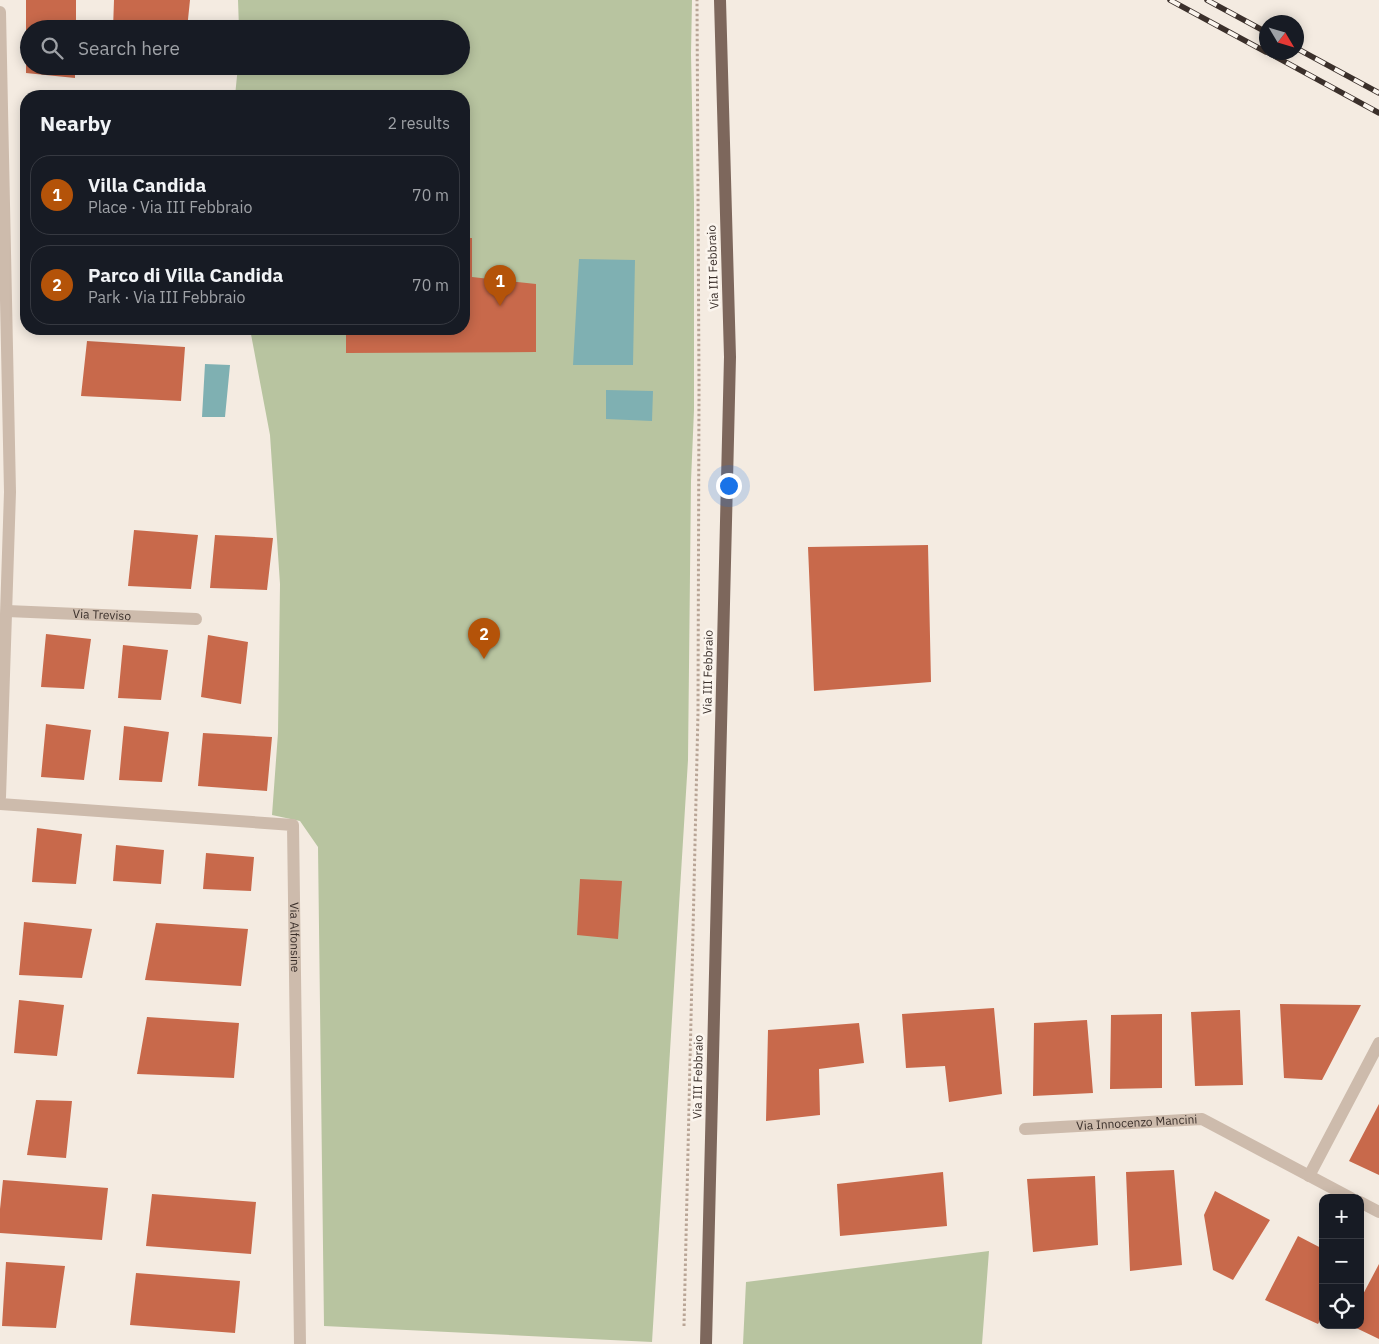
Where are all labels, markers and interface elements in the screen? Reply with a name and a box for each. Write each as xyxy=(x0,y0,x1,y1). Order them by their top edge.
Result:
north arrow xyxy=(1259,15,1304,60)
search box xyxy=(20,20,470,75)
icon: search xyxy=(38,34,66,62)
text: Search here xyxy=(78,36,180,60)
text: Nearby xyxy=(40,109,111,137)
text: 2 results xyxy=(387,113,450,133)
text: Villa Candida xyxy=(88,173,206,197)
text: 1 xyxy=(52,185,62,205)
text: 70 m xyxy=(412,185,449,205)
text: Place · Via III Febbraio xyxy=(88,197,252,217)
street label: Via III Febbraio xyxy=(704,224,721,309)
text: Parco di Villa Candida xyxy=(88,263,283,287)
pin: 1 xyxy=(484,265,516,306)
text: 2 xyxy=(52,275,62,295)
text: 70 m xyxy=(412,275,449,295)
text: Park · Via III Febbraio xyxy=(88,287,245,307)
your location xyxy=(716,473,742,499)
street label: Via Treviso xyxy=(72,606,132,623)
pin: 2 xyxy=(468,618,500,659)
street label: Via III Febbraio xyxy=(699,630,716,714)
street label: Via Alfonsine xyxy=(287,902,303,973)
street label: Via III Febbraio xyxy=(689,1035,706,1119)
street label: Via Innocenzo Mancini xyxy=(1076,1111,1198,1133)
map controls xyxy=(1319,1194,1364,1329)
button: + xyxy=(1319,1194,1364,1239)
button: − xyxy=(1319,1239,1364,1284)
button: locate xyxy=(1319,1284,1364,1329)

